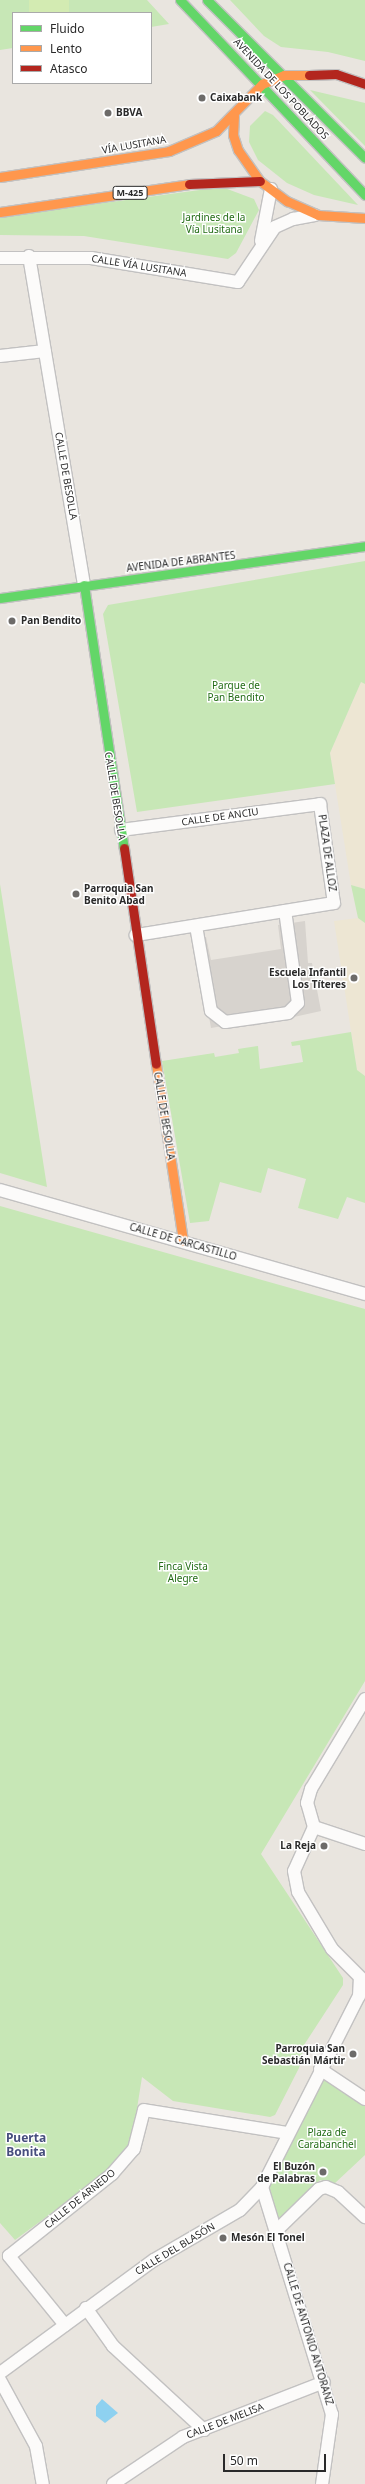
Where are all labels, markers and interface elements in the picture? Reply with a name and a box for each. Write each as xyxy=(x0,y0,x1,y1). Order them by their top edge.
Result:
legend xyxy=(12,12,152,84)
text: Fluido xyxy=(50,20,84,37)
street label: AVENIDA DE LOS POBLADOS xyxy=(231,36,331,142)
text: Lento xyxy=(50,40,82,57)
text: Atasco xyxy=(50,60,88,77)
place label: Caixabank xyxy=(210,92,262,104)
marker: Caixabank xyxy=(197,93,207,103)
place label: BBVA xyxy=(116,107,142,119)
marker: BBVA xyxy=(103,108,113,118)
street label: VÍA LUSITANA xyxy=(101,133,167,157)
road number: M-425 xyxy=(112,186,148,200)
park label: Jardines de la Vía Lusitana xyxy=(183,211,245,234)
street label: CALLE VÍA LUSITANA xyxy=(91,253,187,279)
street label: CALLE DE BESOLLA xyxy=(52,431,80,521)
street label: AVENIDA DE ABRANTES xyxy=(126,549,236,575)
marker: Pan Bendito xyxy=(6,615,18,627)
place label: Pan Bendito xyxy=(21,615,81,627)
park label: Parque de Pan Bendito xyxy=(207,679,265,702)
street label: CALLE DE BESOLLA xyxy=(102,751,128,841)
street label: CALLE DE ANCIU xyxy=(181,806,259,828)
street label: PLAZA DE ALLOZ xyxy=(316,814,338,892)
place label: Parroquia San Benito Abad xyxy=(84,882,154,906)
marker: Parroquia San Benito Abad xyxy=(71,889,81,899)
place label: Escuela Infantil Los Títeres xyxy=(269,966,346,990)
marker: Escuela Infantil Los Títeres xyxy=(349,973,359,983)
street label: CALLE DE BESOLLA xyxy=(151,1071,177,1161)
street label: CALLE DE CARCASTILLO xyxy=(128,1221,238,1263)
park label: Finca Vista Alegre xyxy=(158,1560,208,1584)
place label: La Reja xyxy=(280,1840,316,1852)
marker: La Reja xyxy=(319,1841,329,1851)
place label: Parroquia San Sebastián Mártir xyxy=(262,2042,345,2066)
marker: Parroquia San Sebastián Mártir xyxy=(348,2049,358,2059)
park label: Plaza de Carabanchel xyxy=(298,2126,356,2150)
district label: Puerta Bonita xyxy=(6,2131,46,2159)
place label: El Buzón de Palabras xyxy=(257,2160,315,2184)
street label: CALLE DE ARNEDO xyxy=(42,2167,118,2231)
marker: El Buzón de Palabras xyxy=(318,2167,328,2177)
street label: CALLE DEL BLASÓN xyxy=(133,2220,217,2278)
place label: Mesón El Tonel xyxy=(231,2232,305,2244)
marker: Mesón El Tonel xyxy=(218,2233,228,2243)
street label: CALLE DE ANTONIO ANTORANZ xyxy=(281,2261,335,2407)
street label: CALLE DE MELISA xyxy=(185,2401,265,2441)
scale bar xyxy=(225,2446,328,2472)
text: 50 m xyxy=(230,2452,258,2469)

